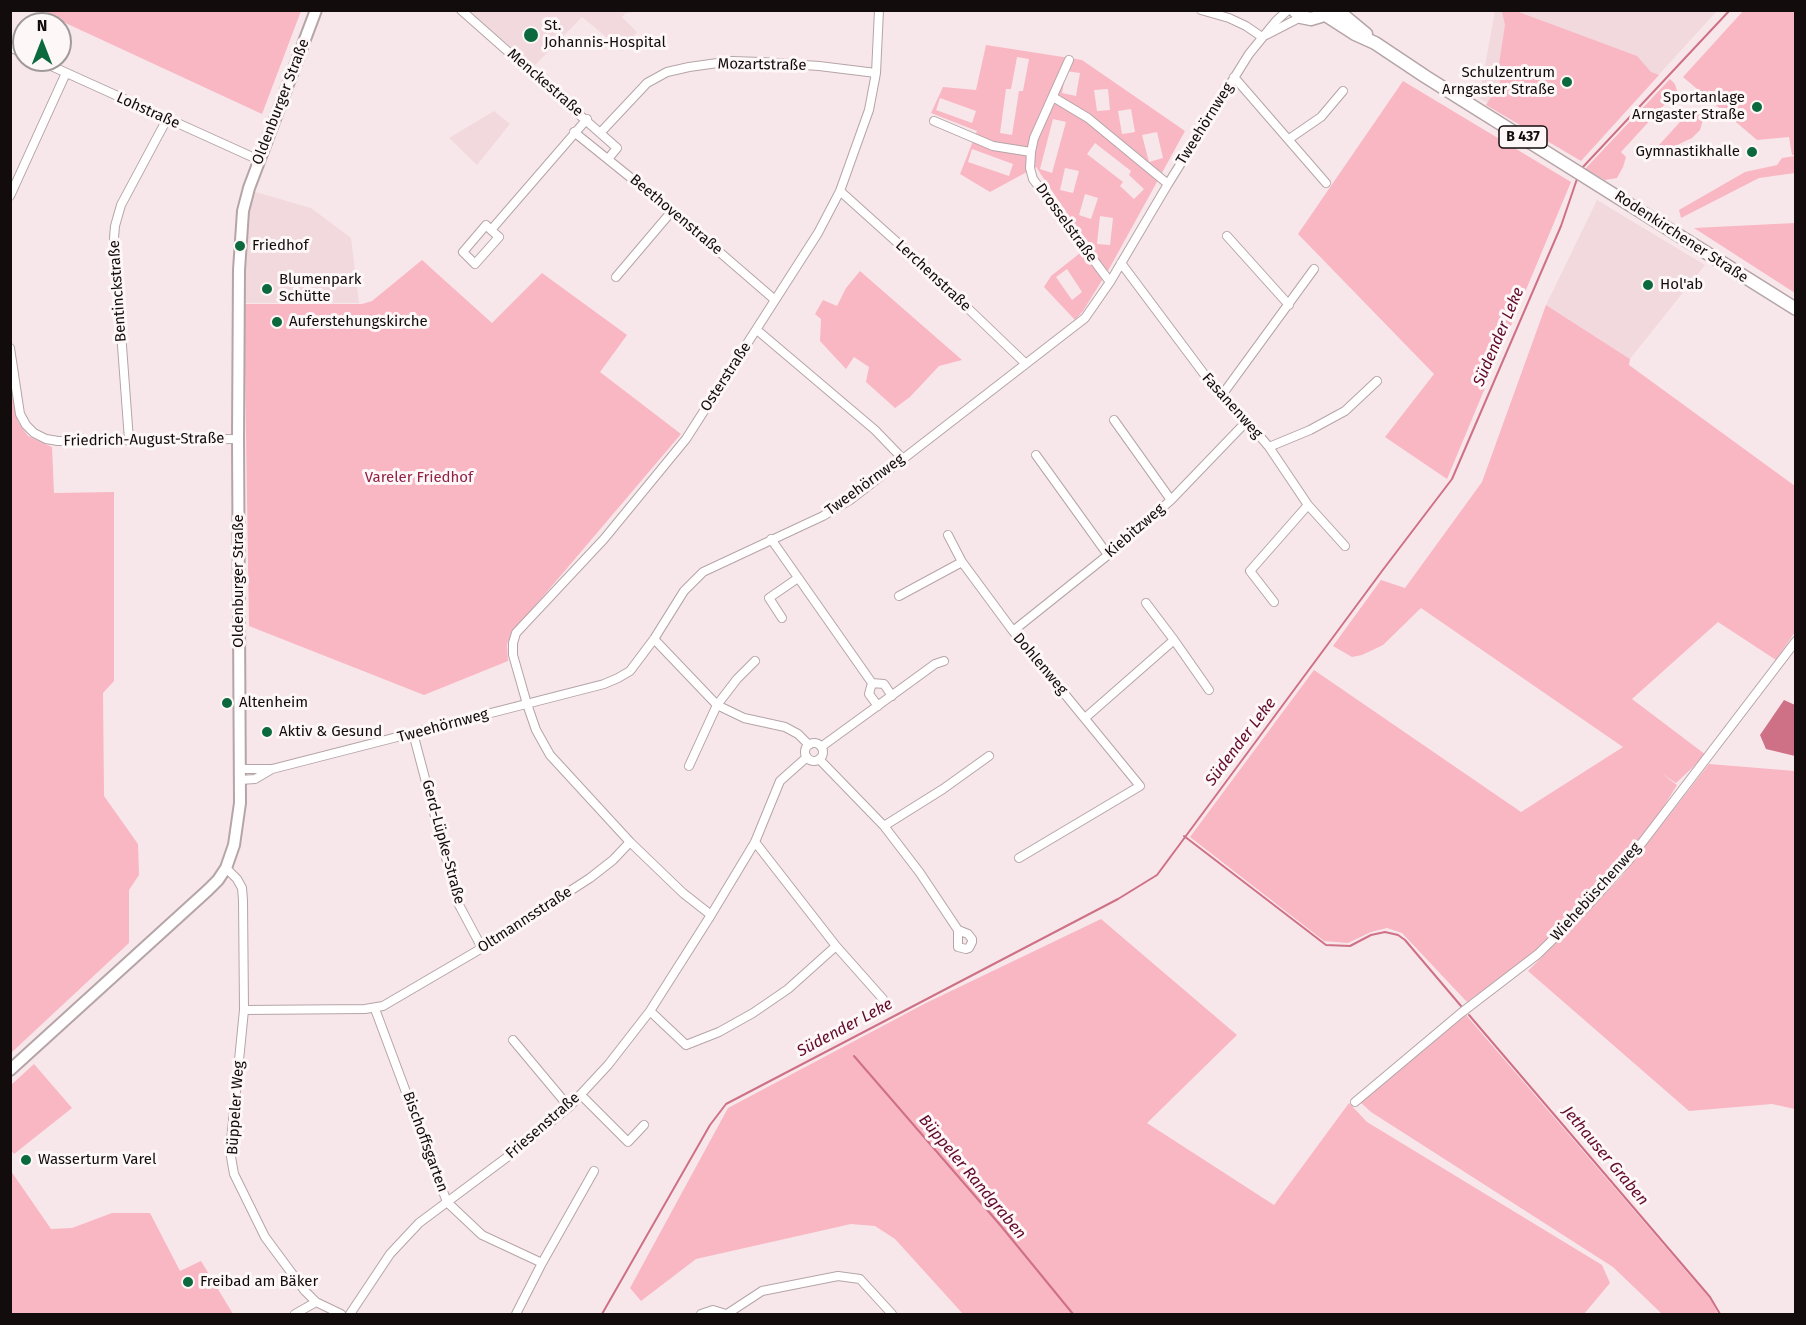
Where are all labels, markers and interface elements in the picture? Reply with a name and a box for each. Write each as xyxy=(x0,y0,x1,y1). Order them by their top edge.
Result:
north arrow xyxy=(12,12,72,72)
text: N xyxy=(37,16,47,35)
place label: St. Johannis-Hospital xyxy=(544,17,666,52)
marker: St. Johannis-Hospital xyxy=(522,26,540,44)
street label: Oldenburger Straße xyxy=(249,36,313,168)
street label: Menckestraße xyxy=(503,45,587,121)
street label: Mozartstraße xyxy=(717,55,807,75)
place label: Schulzentrum Arngaster Straße xyxy=(1442,64,1555,99)
marker: Schulzentrum Arngaster Straße xyxy=(1560,75,1574,89)
street label: Tweehörnweg xyxy=(1173,80,1237,168)
street label: Lohstraße xyxy=(113,89,183,133)
place label: Sportanlage Arngaster Straße xyxy=(1632,89,1745,124)
marker: Sportanlage Arngaster Straße xyxy=(1750,100,1764,114)
road number: B 437 xyxy=(1499,126,1547,148)
place label: Gymnastikhalle xyxy=(1635,143,1740,161)
marker: Gymnastikhalle xyxy=(1745,145,1759,159)
street label: Beethovenstraße xyxy=(626,171,726,259)
street label: Drosselstraße xyxy=(1031,180,1101,266)
street label: Rodenkirchener Straße xyxy=(1611,187,1751,287)
place label: Friedhof xyxy=(252,237,309,255)
street label: Lerchenstraße xyxy=(892,237,974,315)
street label: Bentinckstraße xyxy=(105,239,131,343)
marker: Friedhof xyxy=(233,239,247,253)
place label: Blumenpark Schütte xyxy=(279,271,361,306)
place label: Hol'ab xyxy=(1660,276,1703,294)
marker: Hol'ab xyxy=(1641,278,1655,292)
marker: Blumenpark Schütte xyxy=(260,282,274,296)
water label: Südender Leke xyxy=(1470,285,1528,389)
place label: Auferstehungskirche xyxy=(289,313,428,331)
marker: Auferstehungskirche xyxy=(270,315,284,329)
street label: Osterstraße xyxy=(697,339,755,415)
street label: Fasanenweg xyxy=(1198,370,1266,442)
street label: Friedrich-August-Straße xyxy=(63,430,225,450)
street label: Tweehörnweg xyxy=(822,450,908,520)
park label: Vareler Friedhof xyxy=(365,469,473,487)
street label: Kiebitzweg xyxy=(1102,500,1168,562)
street label: Oldenburger Straße xyxy=(230,514,248,648)
street label: Dohlenweg xyxy=(1009,629,1071,699)
place label: Altenheim xyxy=(239,694,308,712)
water label: Südender Leke xyxy=(1202,694,1280,790)
marker: Altenheim xyxy=(220,696,234,710)
street label: Tweehörnweg xyxy=(396,705,490,747)
place label: Aktiv & Gesund xyxy=(279,723,382,741)
marker: Aktiv & Gesund xyxy=(260,725,274,739)
street label: Gerd-Lüpke-Straße xyxy=(418,778,468,906)
street label: Wiehebüschenweg xyxy=(1547,839,1645,945)
street label: Oltmannsstraße xyxy=(475,883,575,957)
water label: Südender Leke xyxy=(794,995,896,1061)
street label: Büppeler Weg xyxy=(224,1060,248,1156)
street label: Bischoffsgarten xyxy=(398,1089,452,1195)
street label: Friesenstraße xyxy=(502,1089,584,1163)
water label: Jethauser Graben xyxy=(1558,1102,1652,1210)
water label: Büppeler Randgraben xyxy=(914,1111,1030,1243)
place label: Wasserturm Varel xyxy=(38,1151,156,1169)
marker: Wasserturm Varel xyxy=(19,1153,33,1167)
place label: Freibad am Bäker xyxy=(200,1273,318,1291)
marker: Freibad am Bäker xyxy=(181,1275,195,1289)

